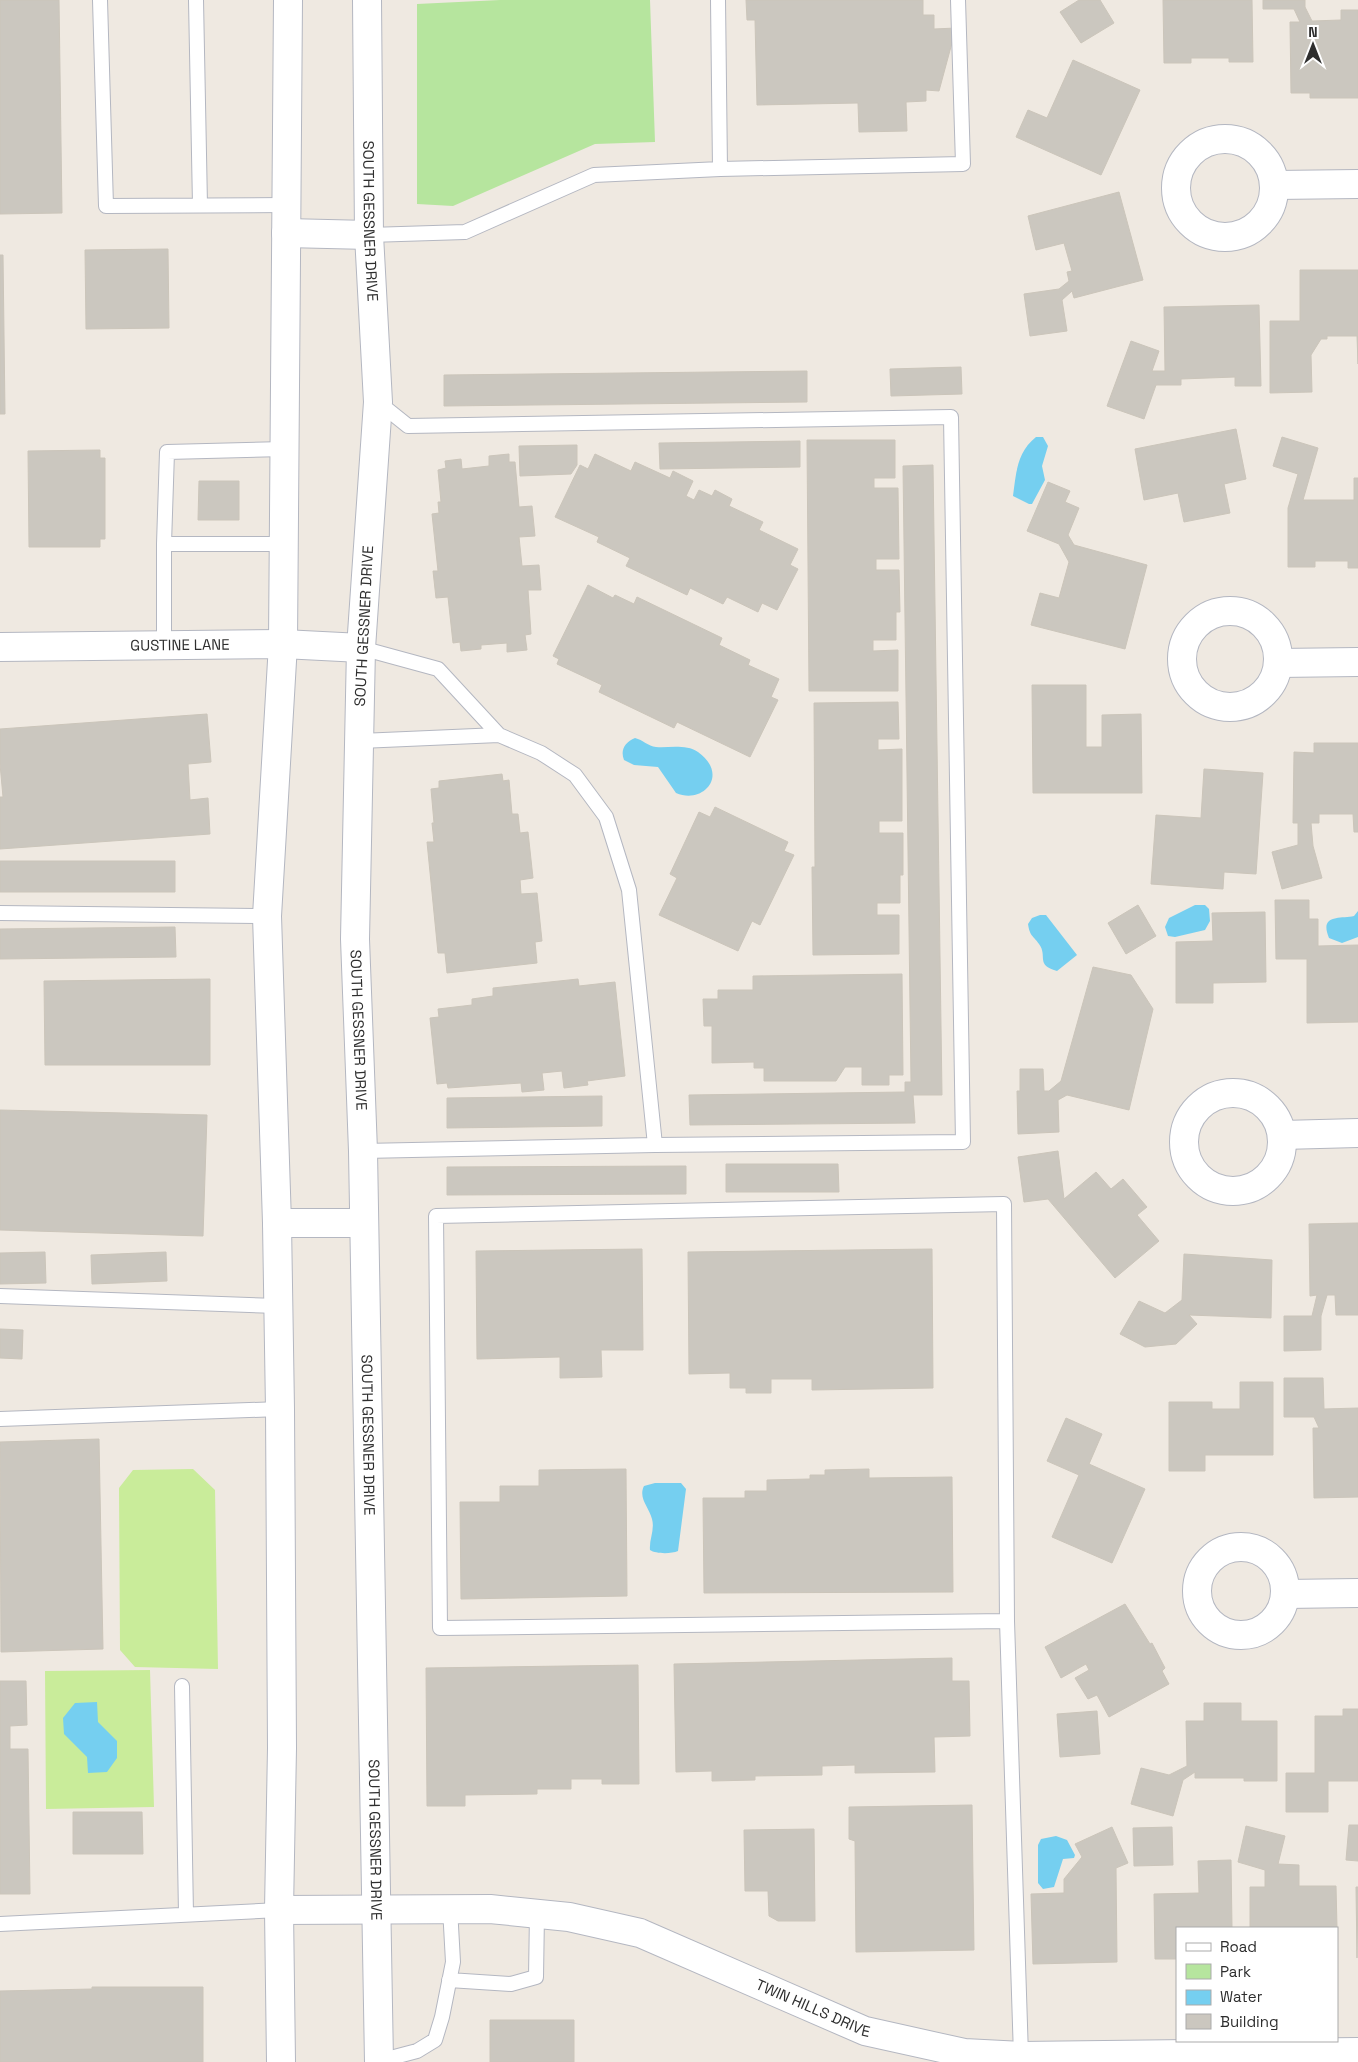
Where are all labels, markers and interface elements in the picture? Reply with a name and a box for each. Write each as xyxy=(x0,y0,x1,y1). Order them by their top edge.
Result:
north arrow xyxy=(1288,20,1338,70)
text: N xyxy=(1308,23,1318,41)
street label: SOUTH GESSNER DRIVE xyxy=(359,140,383,302)
street label: SOUTH GESSNER DRIVE xyxy=(350,545,377,707)
street label: GUSTINE LANE xyxy=(130,635,230,655)
street label: SOUTH GESSNER DRIVE xyxy=(346,949,371,1111)
street label: SOUTH GESSNER DRIVE xyxy=(358,1354,379,1516)
street label: SOUTH GESSNER DRIVE xyxy=(365,1759,387,1921)
legend xyxy=(1176,1927,1338,2042)
text: Road xyxy=(1220,1937,1257,1956)
text: Park xyxy=(1220,1962,1251,1981)
street label: TWIN HILLS DRIVE xyxy=(753,1975,872,2041)
text: Water xyxy=(1220,1987,1263,2006)
text: Building xyxy=(1220,2012,1279,2031)

